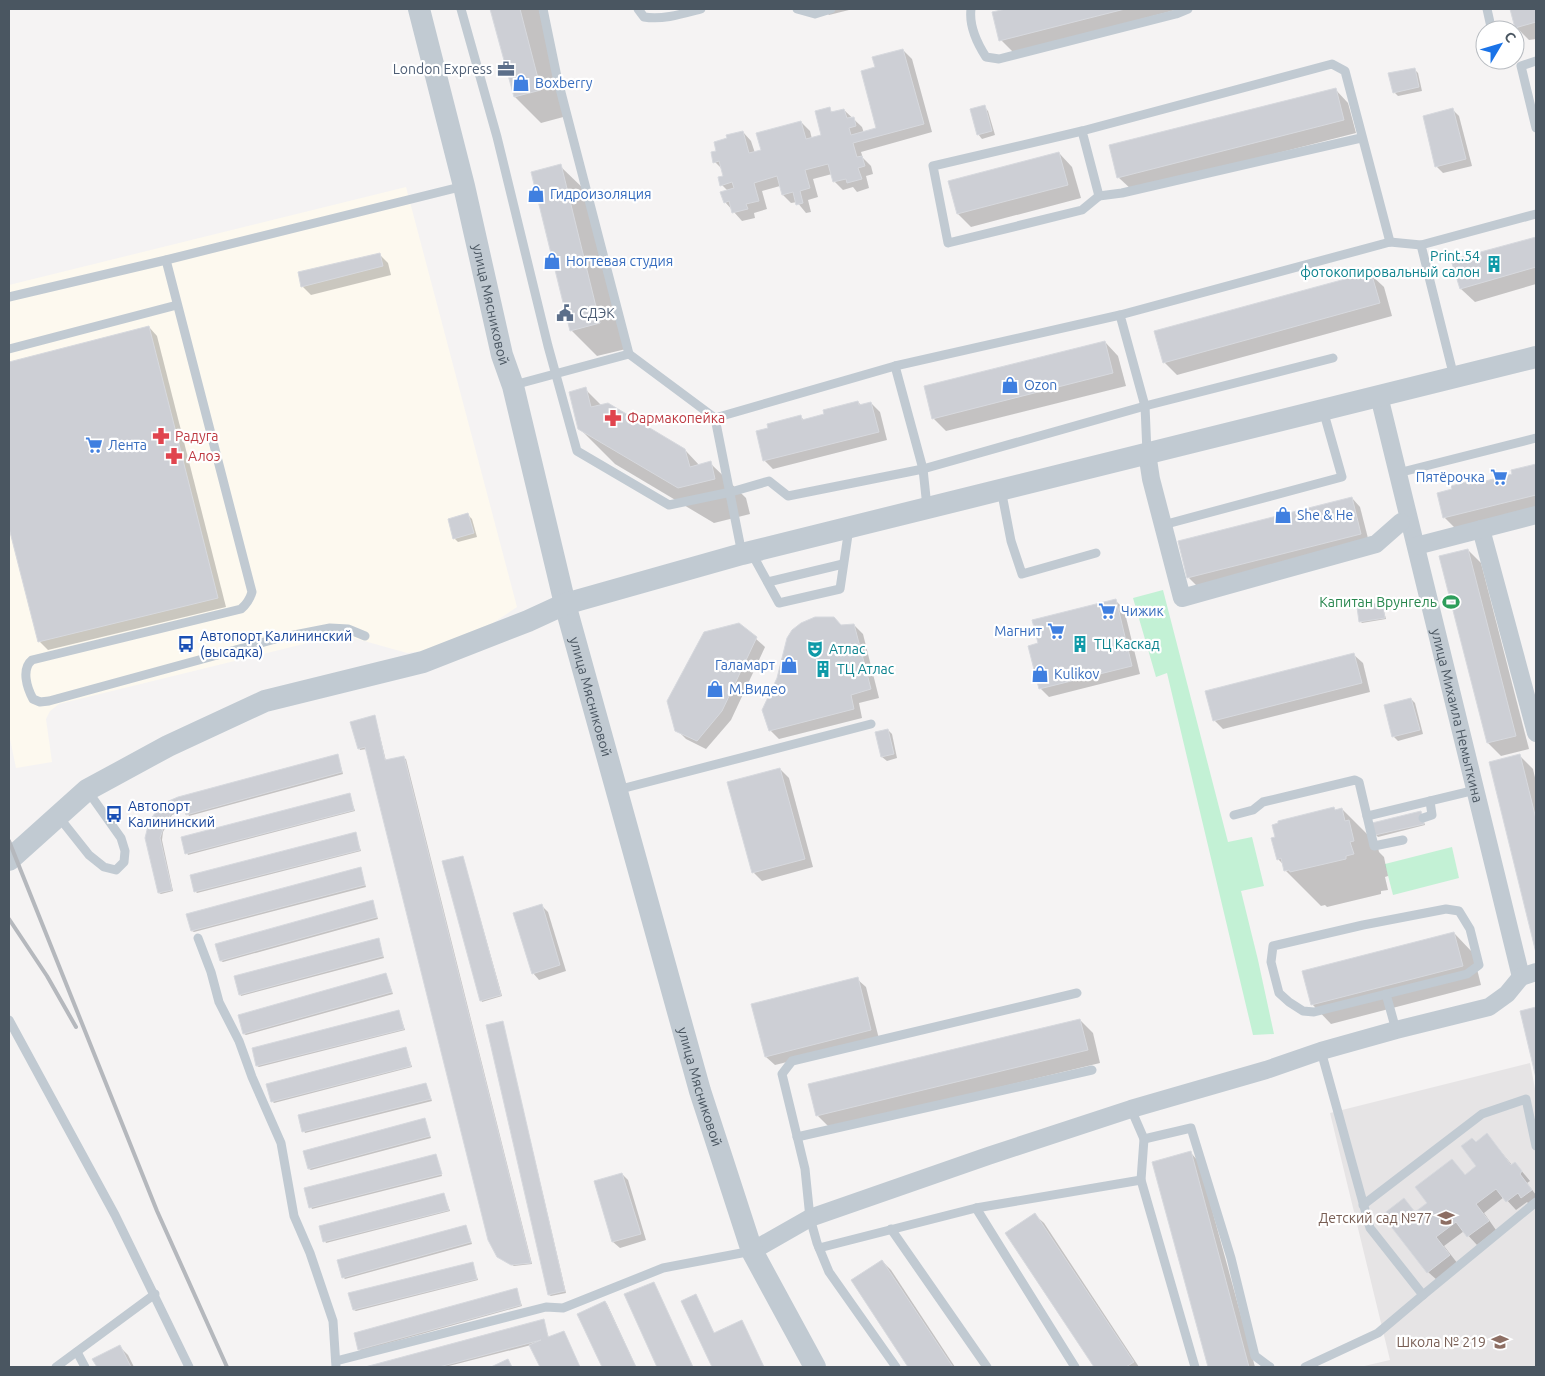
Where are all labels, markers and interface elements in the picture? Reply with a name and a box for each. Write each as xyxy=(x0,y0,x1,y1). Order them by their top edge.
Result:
north arrow xyxy=(1475,20,1525,70)
text: С xyxy=(1501,29,1519,45)
office icon: London Express xyxy=(496,59,516,79)
place label: London Express xyxy=(393,61,492,77)
shop icon: Boxberry xyxy=(511,73,531,93)
place label: Boxberry xyxy=(535,75,593,91)
shop icon: Гидроизоляция xyxy=(526,184,546,204)
place label: Гидроизоляция xyxy=(550,186,652,202)
street label: улица Мясниковой xyxy=(469,242,513,367)
place label: Print.54 фотокопировальный салон xyxy=(1300,248,1480,280)
shop icon: Ногтевая студия xyxy=(542,251,562,271)
place label: Ногтевая студия xyxy=(566,253,673,269)
building icon: Print.54 фотокопировальный салон xyxy=(1484,254,1504,274)
public building icon: СДЭК xyxy=(555,303,575,323)
place label: СДЭК xyxy=(579,305,615,321)
shop icon: Ozon xyxy=(1000,375,1020,395)
place label: Ozon xyxy=(1024,377,1057,393)
pharmacy icon: Фармакопейка xyxy=(603,408,623,428)
place label: Фармакопейка xyxy=(627,410,725,426)
pharmacy icon: Радуга xyxy=(151,426,171,446)
place label: Радуга xyxy=(175,428,219,444)
supermarket icon: Лента xyxy=(84,435,104,455)
place label: Лента xyxy=(108,437,147,453)
pharmacy icon: Алоэ xyxy=(164,446,184,466)
place label: Алоэ xyxy=(188,448,220,464)
supermarket icon: Пятёрочка xyxy=(1489,467,1509,487)
place label: Пятёрочка xyxy=(1416,469,1485,485)
shop icon: She & He xyxy=(1273,505,1293,525)
place label: She & He xyxy=(1297,507,1353,523)
sports icon: Капитан Врунгель xyxy=(1441,592,1461,612)
place label: Капитан Врунгель xyxy=(1319,594,1437,610)
supermarket icon: Чижик xyxy=(1097,601,1117,621)
place label: Чижик xyxy=(1121,603,1164,619)
supermarket icon: Магнит xyxy=(1046,621,1066,641)
place label: Магнит xyxy=(994,623,1042,639)
street label: улица Михаила Немыткина xyxy=(1428,627,1486,804)
place label: Автопорт Калининский (высадка) xyxy=(200,628,352,660)
bus stop icon: Автопорт Калининский (высадка) xyxy=(176,634,196,654)
building icon: ТЦ Каскад xyxy=(1070,634,1090,654)
street label: улица Мясниковой xyxy=(566,635,615,758)
place label: ТЦ Каскад xyxy=(1094,636,1160,652)
theatre icon: Атлас xyxy=(805,639,825,659)
place label: Атлас xyxy=(829,641,866,657)
shop icon: Галамарт xyxy=(779,655,799,675)
place label: Галамарт xyxy=(715,657,775,673)
building icon: ТЦ Атлас xyxy=(813,659,833,679)
place label: ТЦ Атлас xyxy=(837,661,895,677)
shop icon: Kulikov xyxy=(1030,664,1050,684)
place label: Kulikov xyxy=(1054,666,1099,682)
shop icon: М.Видео xyxy=(705,679,725,699)
place label: М.Видео xyxy=(729,681,786,697)
place label: Автопорт Калининский xyxy=(128,798,215,830)
bus stop icon: Автопорт Калининский xyxy=(104,804,124,824)
street label: улица Мясниковой xyxy=(675,1025,725,1148)
school or university icon: Детский сад №77 xyxy=(1436,1208,1456,1228)
place label: Детский сад №77 xyxy=(1318,1210,1432,1226)
school or university icon: Школа № 219 xyxy=(1490,1332,1510,1352)
place label: Школа № 219 xyxy=(1396,1334,1486,1350)

